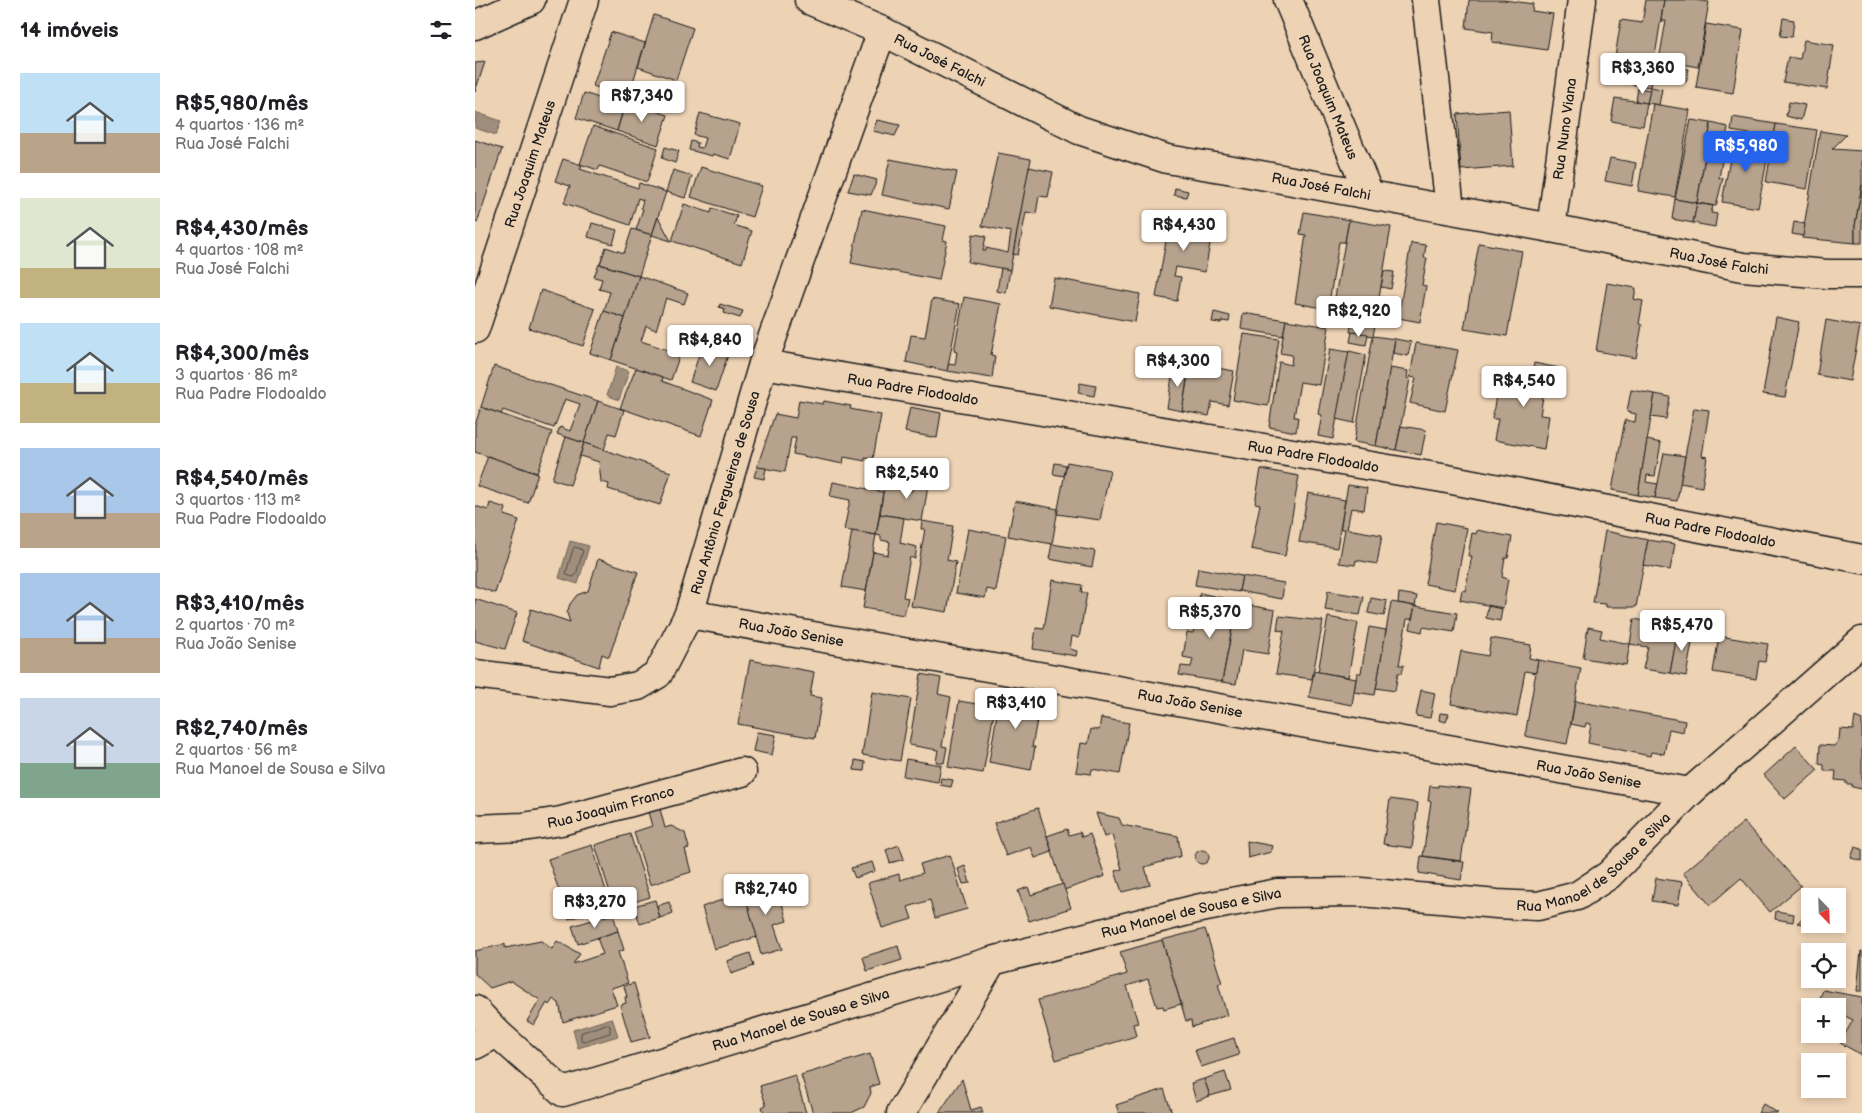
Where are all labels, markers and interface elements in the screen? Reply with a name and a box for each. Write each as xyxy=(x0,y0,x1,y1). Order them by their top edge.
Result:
icon: filters xyxy=(427,16,455,44)
text: 14 imóveis xyxy=(20,18,119,43)
street label: Rua José Falchi xyxy=(891,30,988,91)
street label: Rua Joaquim Mateus xyxy=(1294,32,1362,162)
pin: R$3,360 xyxy=(1597,52,1689,95)
text: R$3,360 xyxy=(1611,59,1675,78)
street label: Rua Nuno Viana xyxy=(1550,77,1580,181)
pin: R$7,340 xyxy=(596,80,688,123)
text: R$7,340 xyxy=(611,87,673,106)
text: R$5,980/mês xyxy=(175,91,308,116)
icon: home xyxy=(60,93,120,153)
street label: Rua Joaquim Mateus xyxy=(501,98,559,230)
text: 4 quartos · 136 m² xyxy=(175,116,305,135)
pin: R$5,980 xyxy=(1700,130,1792,173)
text: Rua José Falchi xyxy=(175,135,289,154)
text: R$5,980 xyxy=(1714,137,1778,156)
street label: Rua José Falchi xyxy=(1270,169,1372,204)
pin: R$4,430 xyxy=(1138,210,1230,252)
text: R$4,430/mês xyxy=(175,216,308,241)
text: R$4,430 xyxy=(1152,216,1216,235)
icon: home xyxy=(60,218,120,278)
text: 4 quartos · 108 m² xyxy=(175,241,304,260)
street label: Rua José Falchi xyxy=(1668,244,1769,278)
text: Rua José Falchi xyxy=(175,260,289,279)
pin: R$2,920 xyxy=(1313,296,1405,338)
text: R$2,920 xyxy=(1327,302,1391,321)
pin: R$4,840 xyxy=(664,324,756,367)
text: R$4,840 xyxy=(678,331,742,350)
text: R$4,300/mês xyxy=(175,341,309,366)
icon: home xyxy=(60,343,120,403)
pin: R$4,300 xyxy=(1132,346,1224,388)
text: R$4,300 xyxy=(1146,352,1210,371)
text: 3 quartos · 86 m² xyxy=(175,366,298,385)
pin: R$4,540 xyxy=(1478,366,1570,408)
street label: Rua Padre Flodoaldo xyxy=(846,370,980,409)
text: R$4,540 xyxy=(1492,372,1556,391)
text: Rua Padre Flodoaldo xyxy=(175,385,327,404)
street label: Rua Antônio Fergueiras de Sousa xyxy=(687,389,764,597)
street label: Rua Padre Flodoaldo xyxy=(1246,438,1380,476)
pin: R$2,540 xyxy=(861,458,953,500)
text: R$2,540 xyxy=(875,464,939,483)
text: R$4,540/mês xyxy=(175,466,308,491)
icon: home xyxy=(60,468,120,528)
text: 3 quartos · 113 m² xyxy=(175,491,301,510)
street label: Rua Padre Flodoaldo xyxy=(1644,509,1777,551)
text: Rua Padre Flodoaldo xyxy=(175,510,327,529)
text: R$3,410/mês xyxy=(175,591,304,616)
icon: home xyxy=(60,593,120,653)
pin: R$5,370 xyxy=(1164,596,1256,639)
text: R$5,370 xyxy=(1179,603,1241,622)
pin: R$5,470 xyxy=(1636,610,1728,652)
street label: Rua João Senise xyxy=(737,615,845,650)
text: 2 quartos · 70 m² xyxy=(175,616,295,635)
text: R$5,470 xyxy=(1651,616,1713,635)
text: Rua João Senise xyxy=(175,635,297,654)
street label: Rua João Senise xyxy=(1136,686,1244,721)
pin: R$3,410 xyxy=(970,688,1062,730)
text: R$3,410 xyxy=(986,694,1046,713)
text: R$2,740/mês xyxy=(175,716,308,741)
icon: home xyxy=(60,718,120,778)
text: 2 quartos · 56 m² xyxy=(175,741,297,760)
street label: Rua João Senise xyxy=(1535,757,1643,792)
text: Rua Manoel de Sousa e Silva xyxy=(175,760,386,779)
street label: Rua Joaquim Franco xyxy=(546,783,676,832)
street label: Rua Manoel de Sousa e Silva xyxy=(1516,809,1674,915)
pin: R$2,740 xyxy=(720,874,812,916)
text: R$2,740 xyxy=(735,880,797,899)
street label: Rua Manoel de Sousa e Silva xyxy=(1099,885,1283,942)
pin: R$3,270 xyxy=(549,886,641,929)
north arrow xyxy=(1801,888,1846,932)
map controls xyxy=(1801,888,1846,1098)
text: R$3,270 xyxy=(564,893,626,912)
button: locate xyxy=(1801,943,1846,988)
street label: Rua Manoel de Sousa e Silva xyxy=(710,985,892,1055)
button: + xyxy=(1801,998,1846,1043)
button: − xyxy=(1801,1053,1846,1098)

